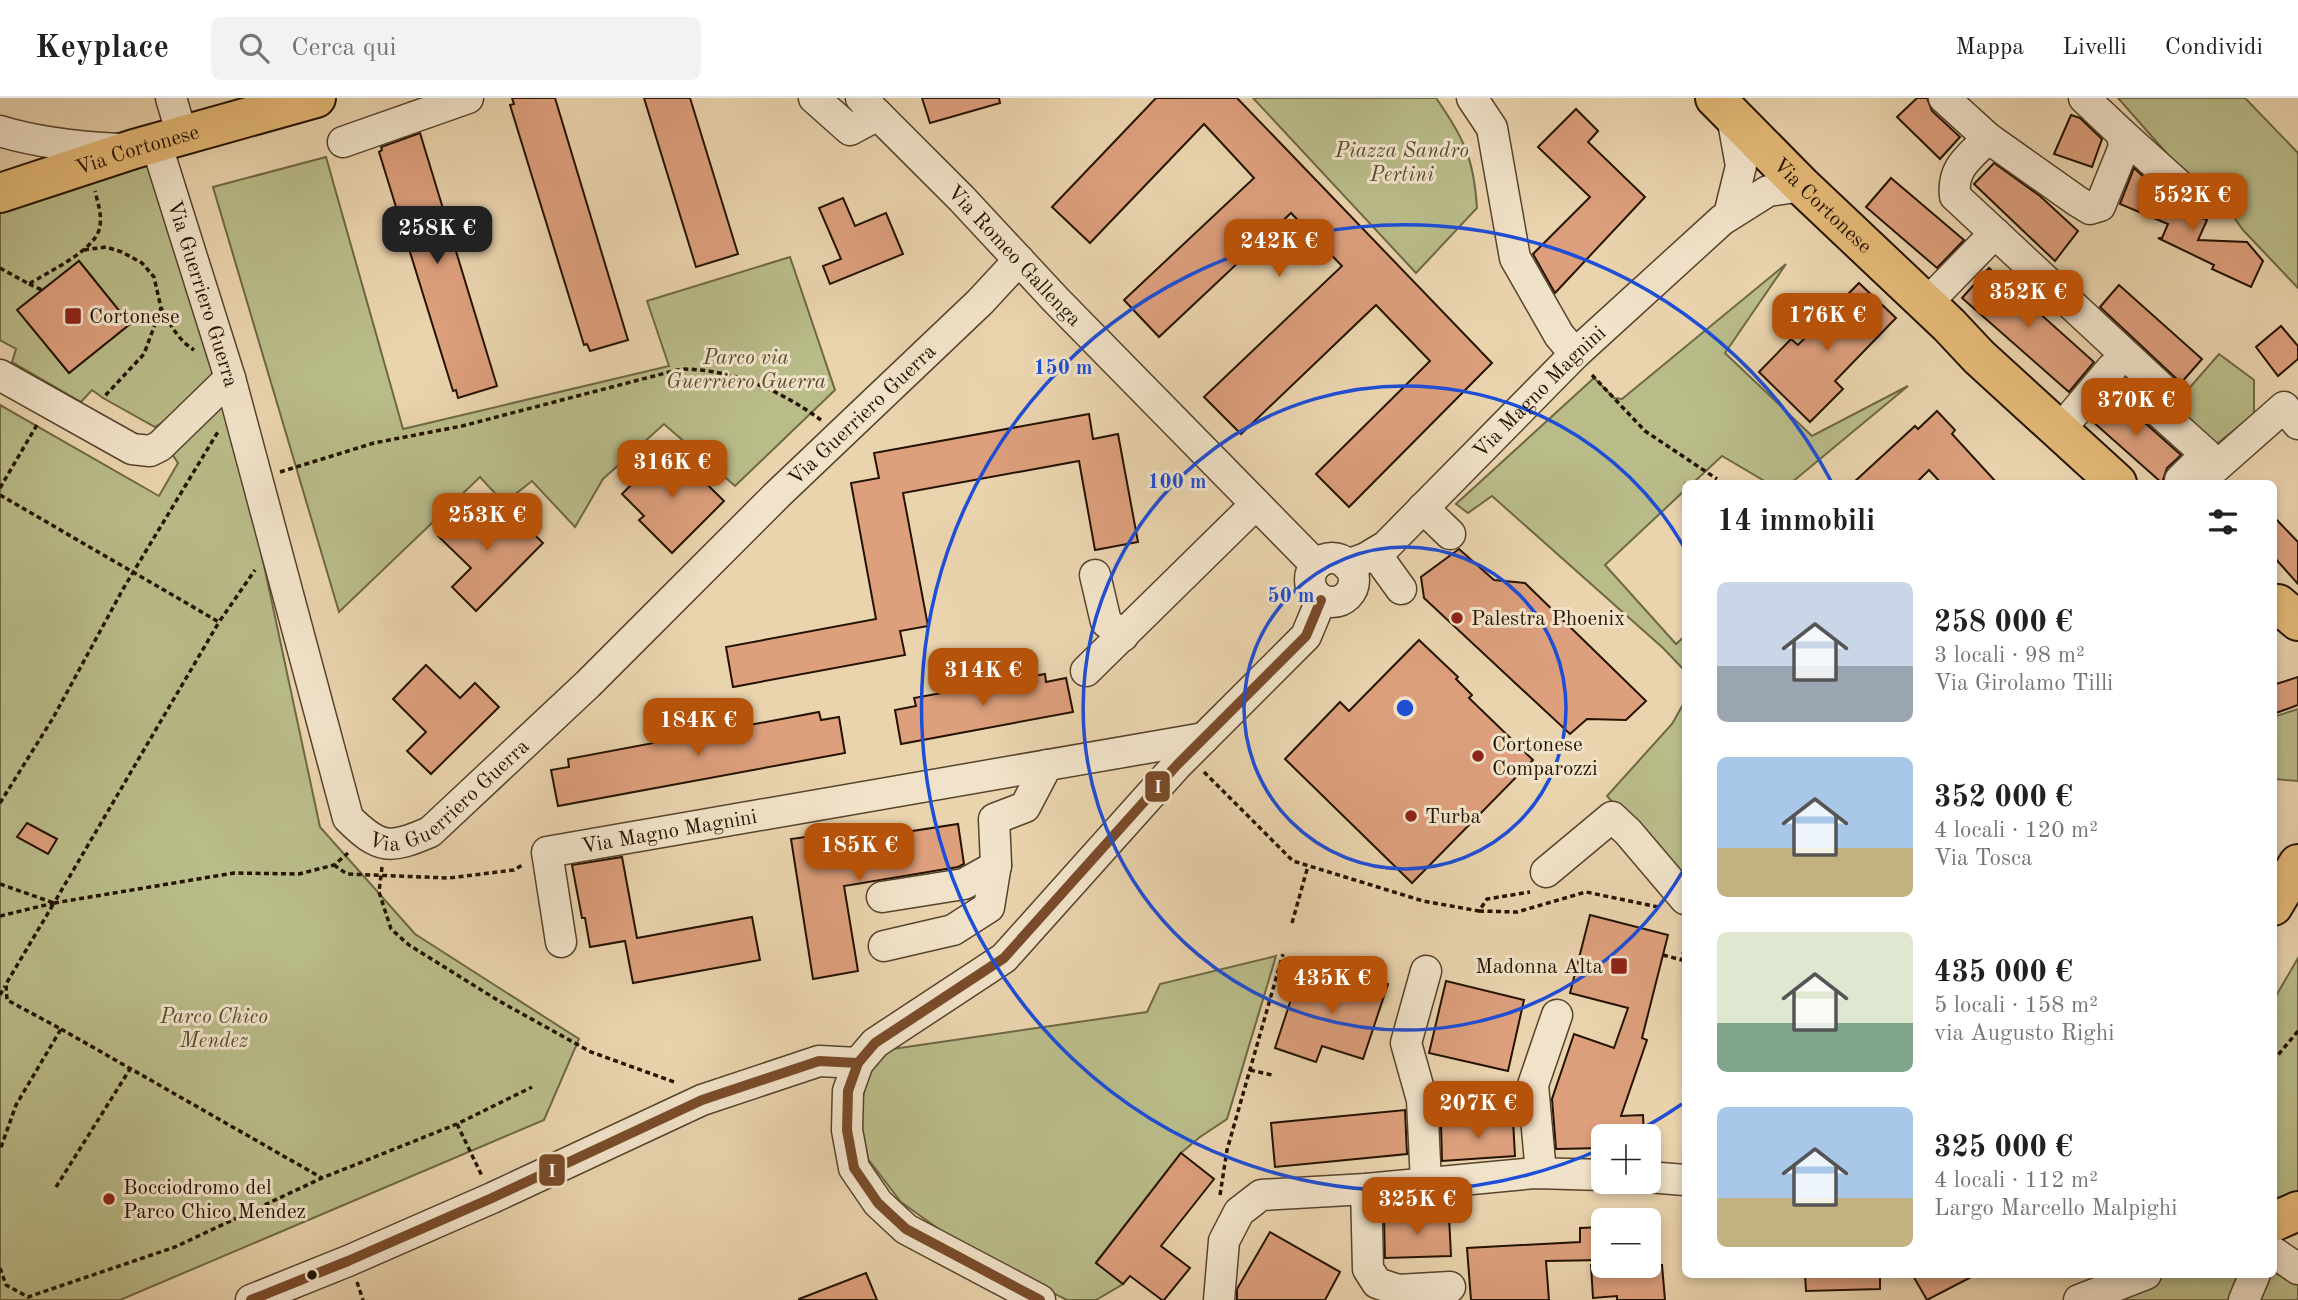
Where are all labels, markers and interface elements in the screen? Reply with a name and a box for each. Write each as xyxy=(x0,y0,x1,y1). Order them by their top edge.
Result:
search box xyxy=(211,17,701,80)
icon: search xyxy=(235,29,273,67)
text: Keyplace xyxy=(35,32,169,65)
text: Cerca qui xyxy=(291,35,397,61)
text: Mappa xyxy=(1956,36,2024,60)
text: Livelli xyxy=(2062,36,2127,60)
text: Condividi xyxy=(2165,36,2263,60)
street label: Via Cortonese xyxy=(73,122,202,179)
park label: Piazza Sandro Pertini xyxy=(1334,141,1469,186)
street label: Via Cortonese xyxy=(1768,154,1875,258)
pin: 552K € xyxy=(2135,174,2249,233)
street label: Via Romeo Gallenga xyxy=(943,182,1085,331)
text: 552K € xyxy=(2153,184,2231,207)
street label: Via Guerriero Guerra xyxy=(163,198,241,390)
pin: 258K € xyxy=(380,206,494,266)
text: 258K € xyxy=(398,217,476,240)
pin: 242K € xyxy=(1222,220,1336,279)
text: 242K € xyxy=(1240,230,1318,253)
pin: 352K € xyxy=(1971,271,2085,330)
text: 352K € xyxy=(1989,281,2067,304)
pin: 176K € xyxy=(1770,294,1884,353)
text: 176K € xyxy=(1788,304,1866,327)
marker: Cortonese xyxy=(63,306,83,326)
place label: Cortonese xyxy=(89,307,180,328)
street label: Via Magno Magnini xyxy=(1470,323,1610,463)
street label: Via Guerriero Guerra xyxy=(785,341,940,490)
park label: Parco via Guerriero Guerra xyxy=(666,348,826,393)
text: 150 m xyxy=(1033,358,1093,379)
pin: 370K € xyxy=(2079,378,2193,438)
text: 370K € xyxy=(2097,389,2175,412)
pin: 316K € xyxy=(615,440,729,500)
text: 316K € xyxy=(633,451,711,474)
text: 100 m xyxy=(1147,472,1207,493)
pin: 253K € xyxy=(430,494,544,553)
icon: filters xyxy=(2204,503,2242,541)
text: 253K € xyxy=(448,504,526,527)
text: 14 immobili xyxy=(1717,507,1875,537)
text: 50 m xyxy=(1267,586,1315,607)
text: 258 000 € xyxy=(1934,608,2073,638)
place label: Palestra Phoenix xyxy=(1471,609,1625,630)
marker: Palestra Phoenix xyxy=(1449,610,1465,626)
icon: home xyxy=(1773,610,1857,694)
text: 3 locali · 98 m² xyxy=(1934,644,2085,667)
pin: 314K € xyxy=(926,648,1040,708)
text: 314K € xyxy=(944,659,1022,682)
text: Via Girolamo Tilli xyxy=(1934,672,2113,695)
centre of rings xyxy=(1393,696,1417,720)
pin: 184K € xyxy=(641,698,755,758)
text: 184K € xyxy=(659,709,737,732)
place label: Cortonese Comparozzi xyxy=(1492,735,1598,780)
street label: Via Guerriero Guerra xyxy=(365,736,534,856)
marker: Cortonese Comparozzi xyxy=(1470,748,1486,764)
line badge: I xyxy=(1144,770,1171,803)
text: I xyxy=(1154,779,1162,798)
text: 352 000 € xyxy=(1934,783,2073,813)
icon: home xyxy=(1773,785,1857,869)
street label: Via Magno Magnini xyxy=(580,807,759,858)
place label: Turba xyxy=(1425,807,1481,828)
marker: Turba xyxy=(1403,808,1419,824)
text: 4 locali · 120 m² xyxy=(1934,819,2098,842)
pin: 185K € xyxy=(802,824,916,883)
text: 185K € xyxy=(820,834,898,857)
text: Via Tosca xyxy=(1934,847,2032,870)
pin: 435K € xyxy=(1275,956,1389,1016)
marker: Madonna Alta xyxy=(1609,956,1629,976)
place label: Madonna Alta xyxy=(1475,957,1603,978)
text: 435 000 € xyxy=(1934,958,2073,988)
icon: home xyxy=(1773,960,1857,1044)
text: 435K € xyxy=(1293,967,1371,990)
text: 5 locali · 158 m² xyxy=(1934,994,2098,1017)
park label: Parco Chico Mendez xyxy=(159,1007,268,1052)
text: via Augusto Righi xyxy=(1934,1022,2114,1045)
pin: 207K € xyxy=(1421,1082,1535,1141)
text: 207K € xyxy=(1439,1092,1517,1115)
map controls xyxy=(1591,1124,1661,1278)
button: + xyxy=(1591,1124,1661,1194)
text: 325 000 € xyxy=(1934,1133,2073,1163)
icon: home xyxy=(1773,1135,1857,1219)
line badge: I xyxy=(538,1153,566,1187)
text: I xyxy=(548,1163,556,1182)
text: 4 locali · 112 m² xyxy=(1934,1169,2098,1192)
place label: Bocciodromo del Parco Chico Mendez xyxy=(123,1178,306,1223)
pin: 325K € xyxy=(1360,1178,1474,1237)
text: 325K € xyxy=(1378,1188,1456,1211)
marker: Bocciodromo del Parco Chico Mendez xyxy=(101,1191,117,1207)
text: Largo Marcello Malpighi xyxy=(1934,1197,2178,1220)
button: − xyxy=(1591,1208,1661,1278)
unlabelled marker xyxy=(305,1268,319,1282)

